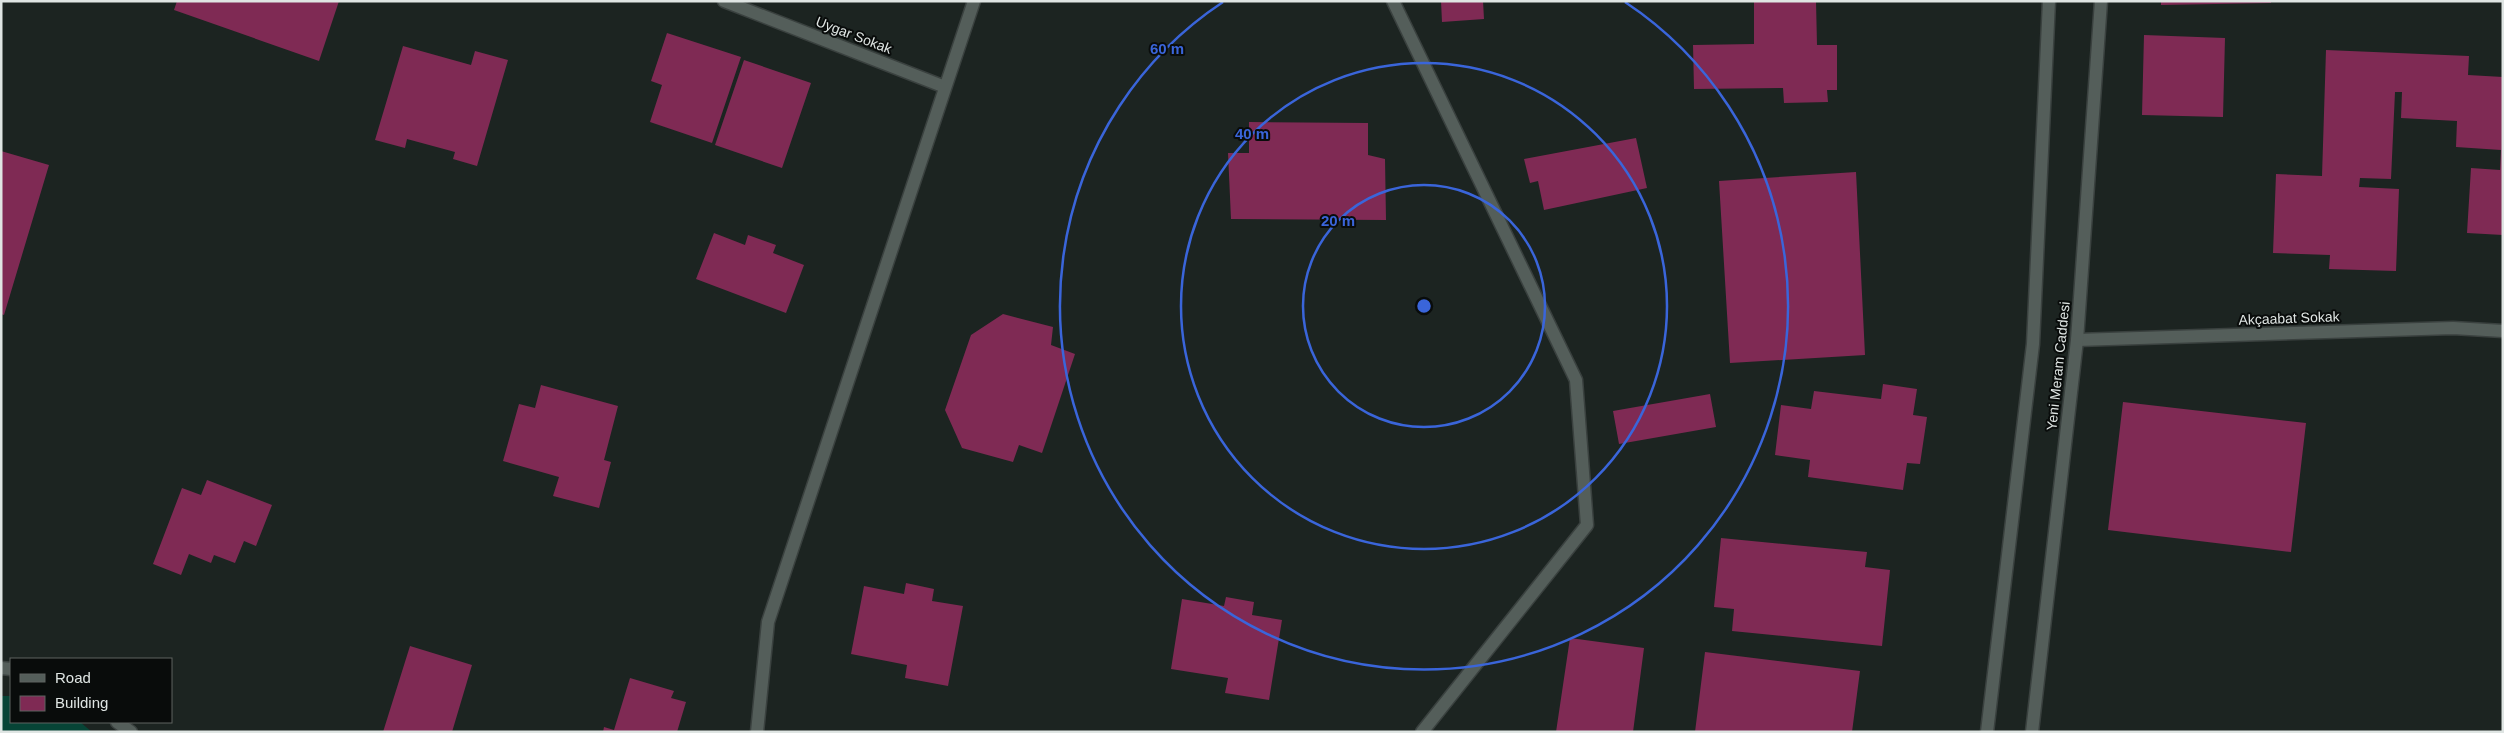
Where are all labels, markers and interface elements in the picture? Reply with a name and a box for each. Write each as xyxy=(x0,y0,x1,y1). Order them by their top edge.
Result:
street label: Uygar Sokak xyxy=(814,13,895,57)
text: 60 m xyxy=(1150,40,1184,57)
text: 40 m xyxy=(1235,125,1269,142)
text: 20 m xyxy=(1321,212,1355,229)
centre of rings xyxy=(1415,297,1433,315)
street label: Yeni Meram Caddesi xyxy=(2043,301,2073,431)
street label: Akçaabat Sokak xyxy=(2238,308,2341,328)
legend xyxy=(10,658,172,723)
text: Road xyxy=(55,669,91,686)
text: Building xyxy=(55,694,108,711)

